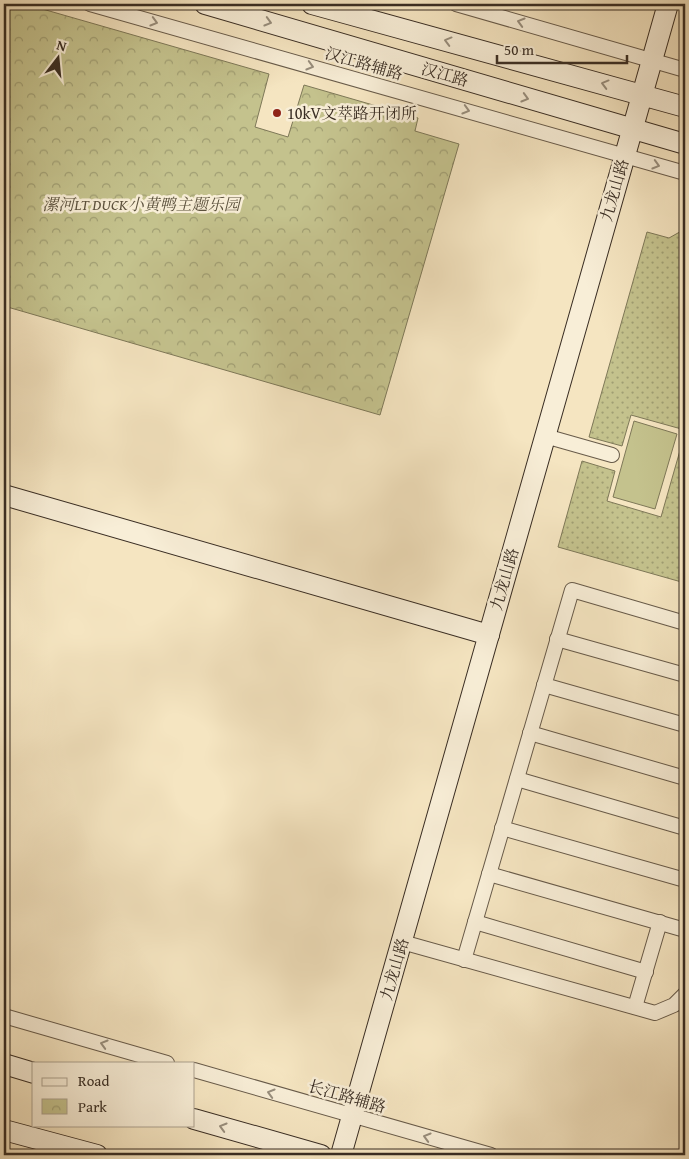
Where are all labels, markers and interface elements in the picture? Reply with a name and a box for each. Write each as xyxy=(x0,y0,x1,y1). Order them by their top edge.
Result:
one-way arrow xyxy=(149,16,157,26)
one-way arrow xyxy=(264,17,272,27)
one-way arrow xyxy=(516,17,525,28)
north arrow xyxy=(32,32,82,82)
scale bar xyxy=(497,32,626,64)
text: N xyxy=(54,35,69,57)
one-way arrow xyxy=(444,37,453,47)
text: 50 m xyxy=(504,39,535,60)
street label: 汉江路辅路 xyxy=(322,40,406,86)
street label: 汉江路 xyxy=(419,56,471,92)
one-way arrow xyxy=(306,60,314,70)
one-way arrow xyxy=(601,80,609,90)
one-way arrow xyxy=(520,92,529,102)
place label: 10kV文萃路开闭所 xyxy=(287,101,417,125)
one-way arrow xyxy=(462,105,470,115)
marker: 10kV文萃路开闭所 xyxy=(271,107,283,119)
street label: 九龙山路 xyxy=(594,156,634,224)
one-way arrow xyxy=(652,159,660,169)
park label: 漯河LT DUCK小黄鸭主题乐园 xyxy=(42,192,243,216)
street label: 九龙山路 xyxy=(484,545,524,613)
street label: 九龙山路 xyxy=(374,935,414,1003)
one-way arrow xyxy=(100,1040,108,1050)
legend xyxy=(32,1062,195,1126)
text: Road xyxy=(78,1070,109,1091)
street label: 长江路辅路 xyxy=(305,1073,389,1119)
one-way arrow xyxy=(268,1088,276,1098)
text: Park xyxy=(78,1096,107,1117)
one-way arrow xyxy=(220,1123,228,1133)
one-way arrow xyxy=(424,1133,432,1143)

